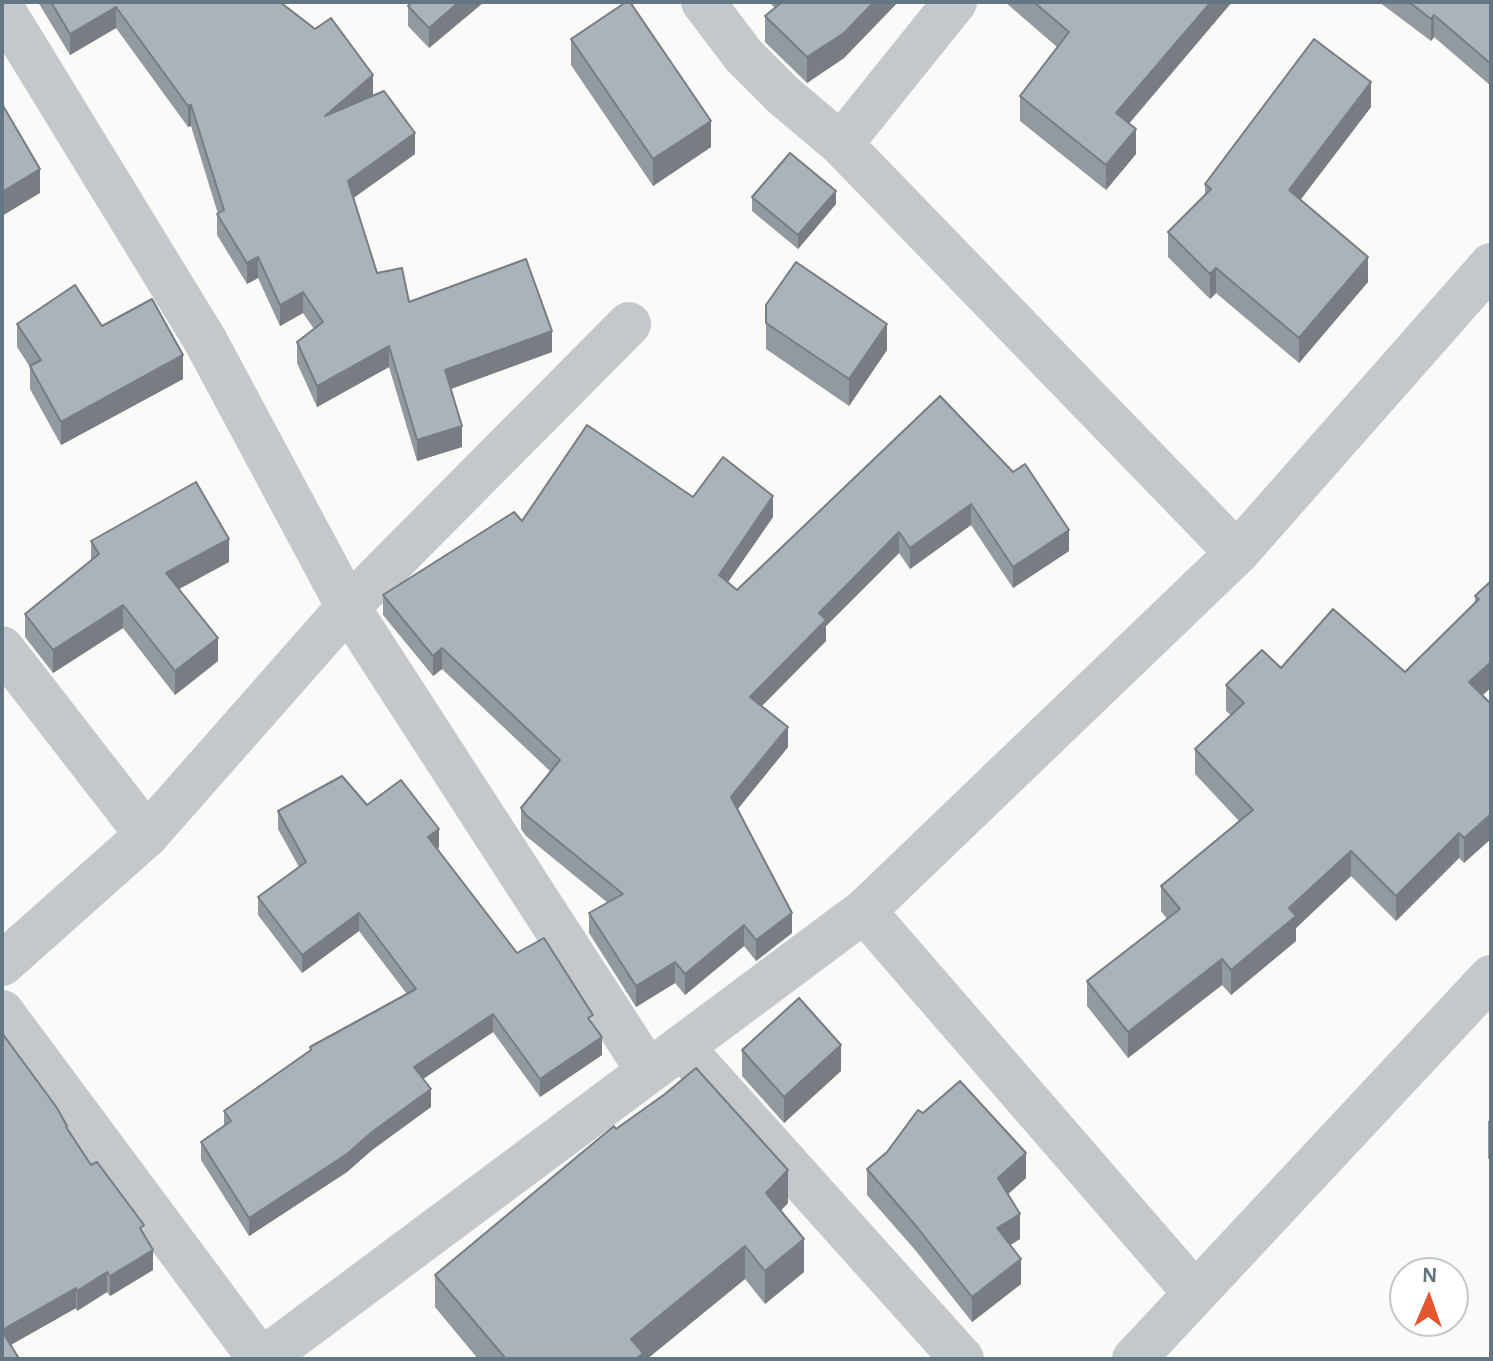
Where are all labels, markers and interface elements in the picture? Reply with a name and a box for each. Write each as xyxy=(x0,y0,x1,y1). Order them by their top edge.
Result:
north arrow xyxy=(1389,1257,1469,1337)
text: N xyxy=(1422,1264,1438,1286)

